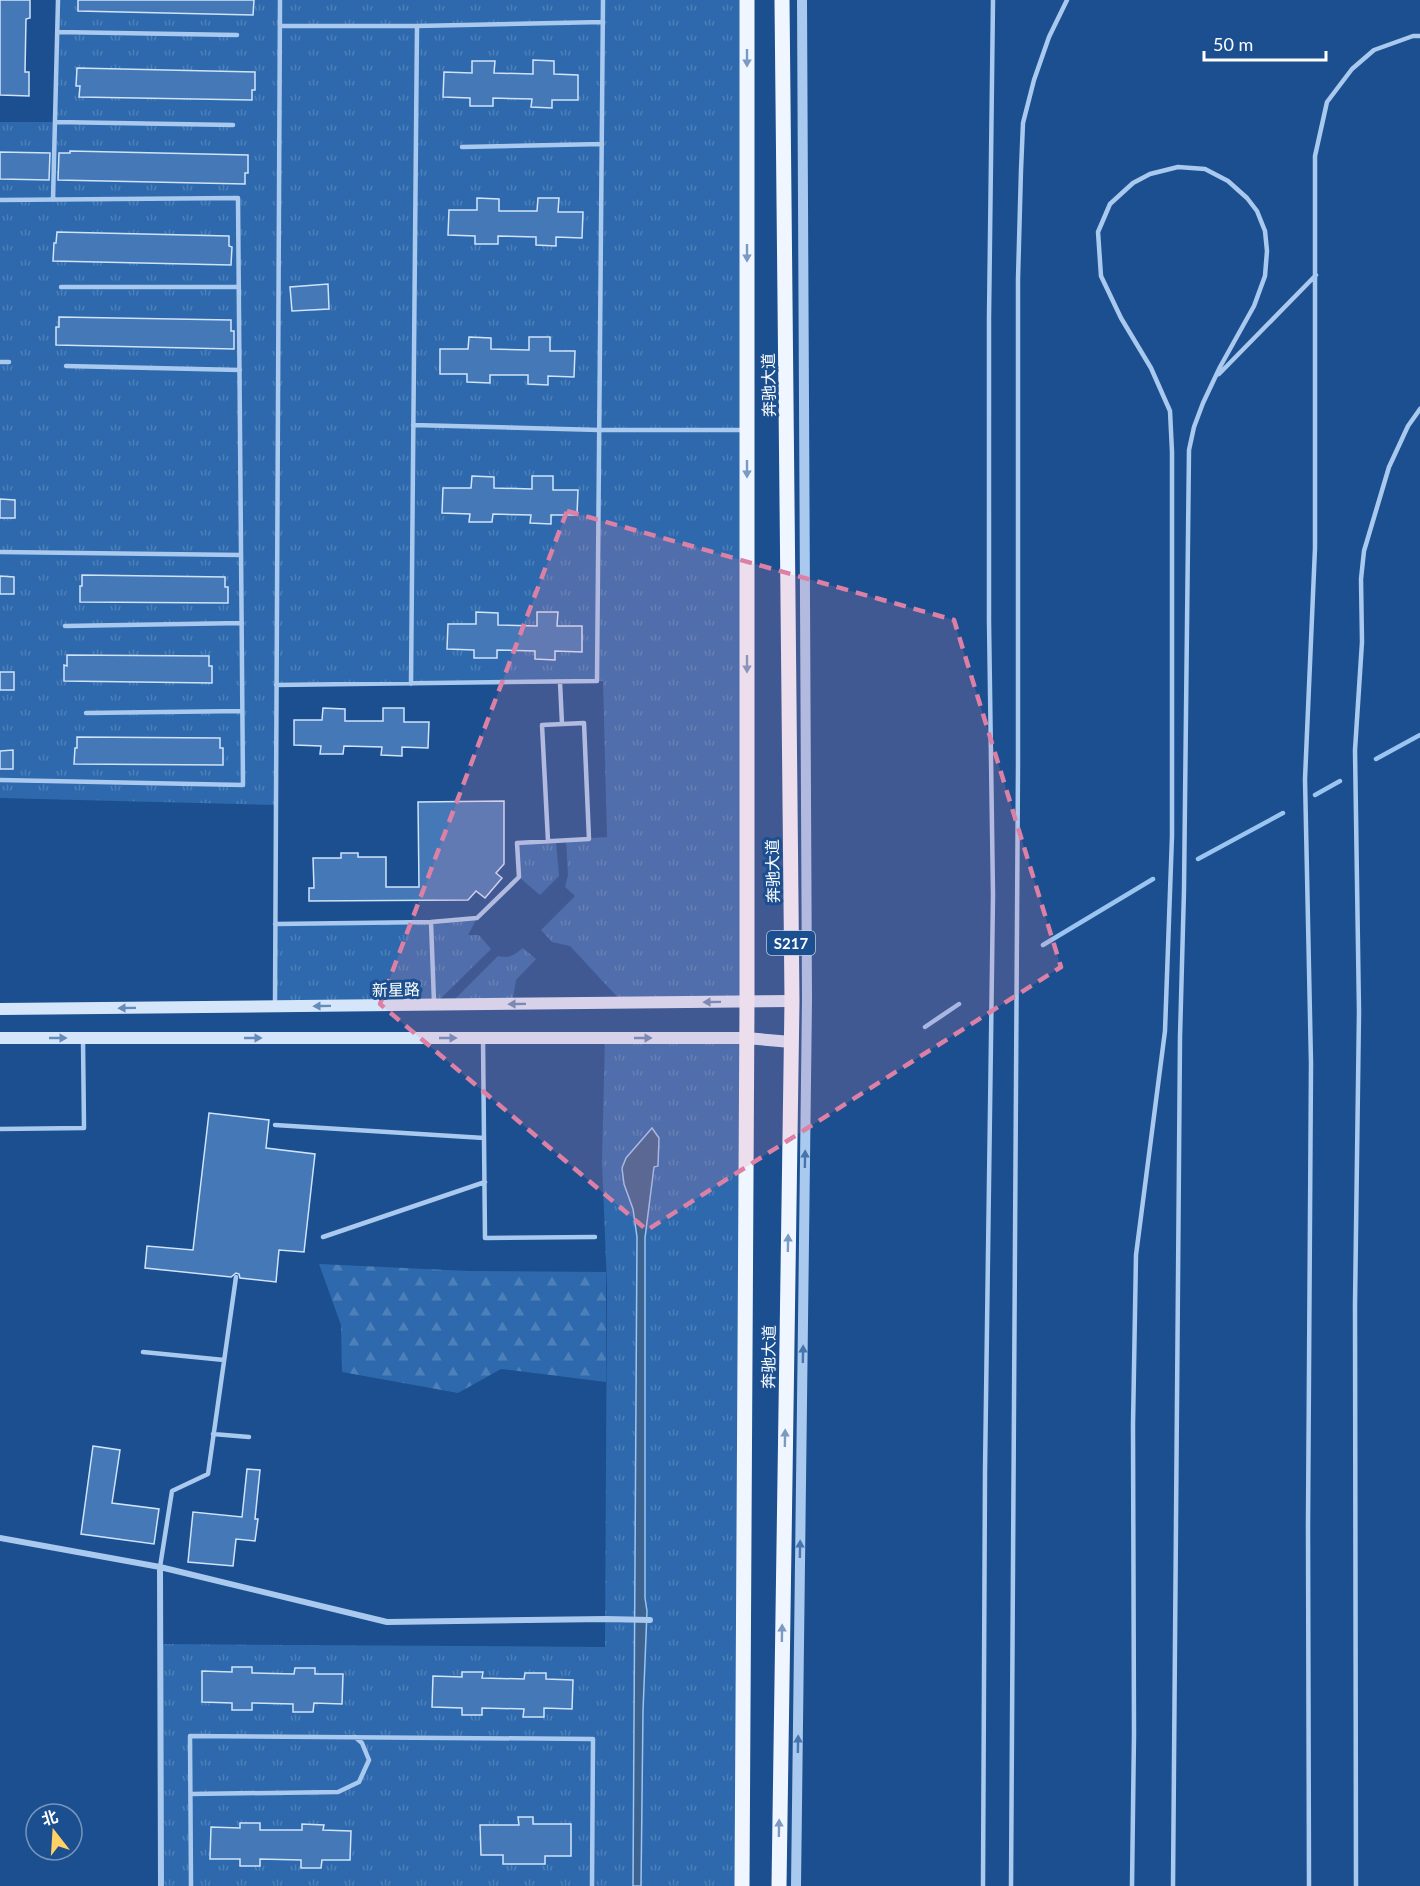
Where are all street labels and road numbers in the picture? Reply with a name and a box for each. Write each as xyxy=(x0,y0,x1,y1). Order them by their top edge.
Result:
street label: 奔驰大道 xyxy=(758,353,778,417)
street label: 奔驰大道 xyxy=(762,839,782,903)
road number: S217 xyxy=(767,931,815,955)
street label: 新星路 xyxy=(372,979,420,999)
street label: 奔驰大道 xyxy=(758,1325,778,1389)

